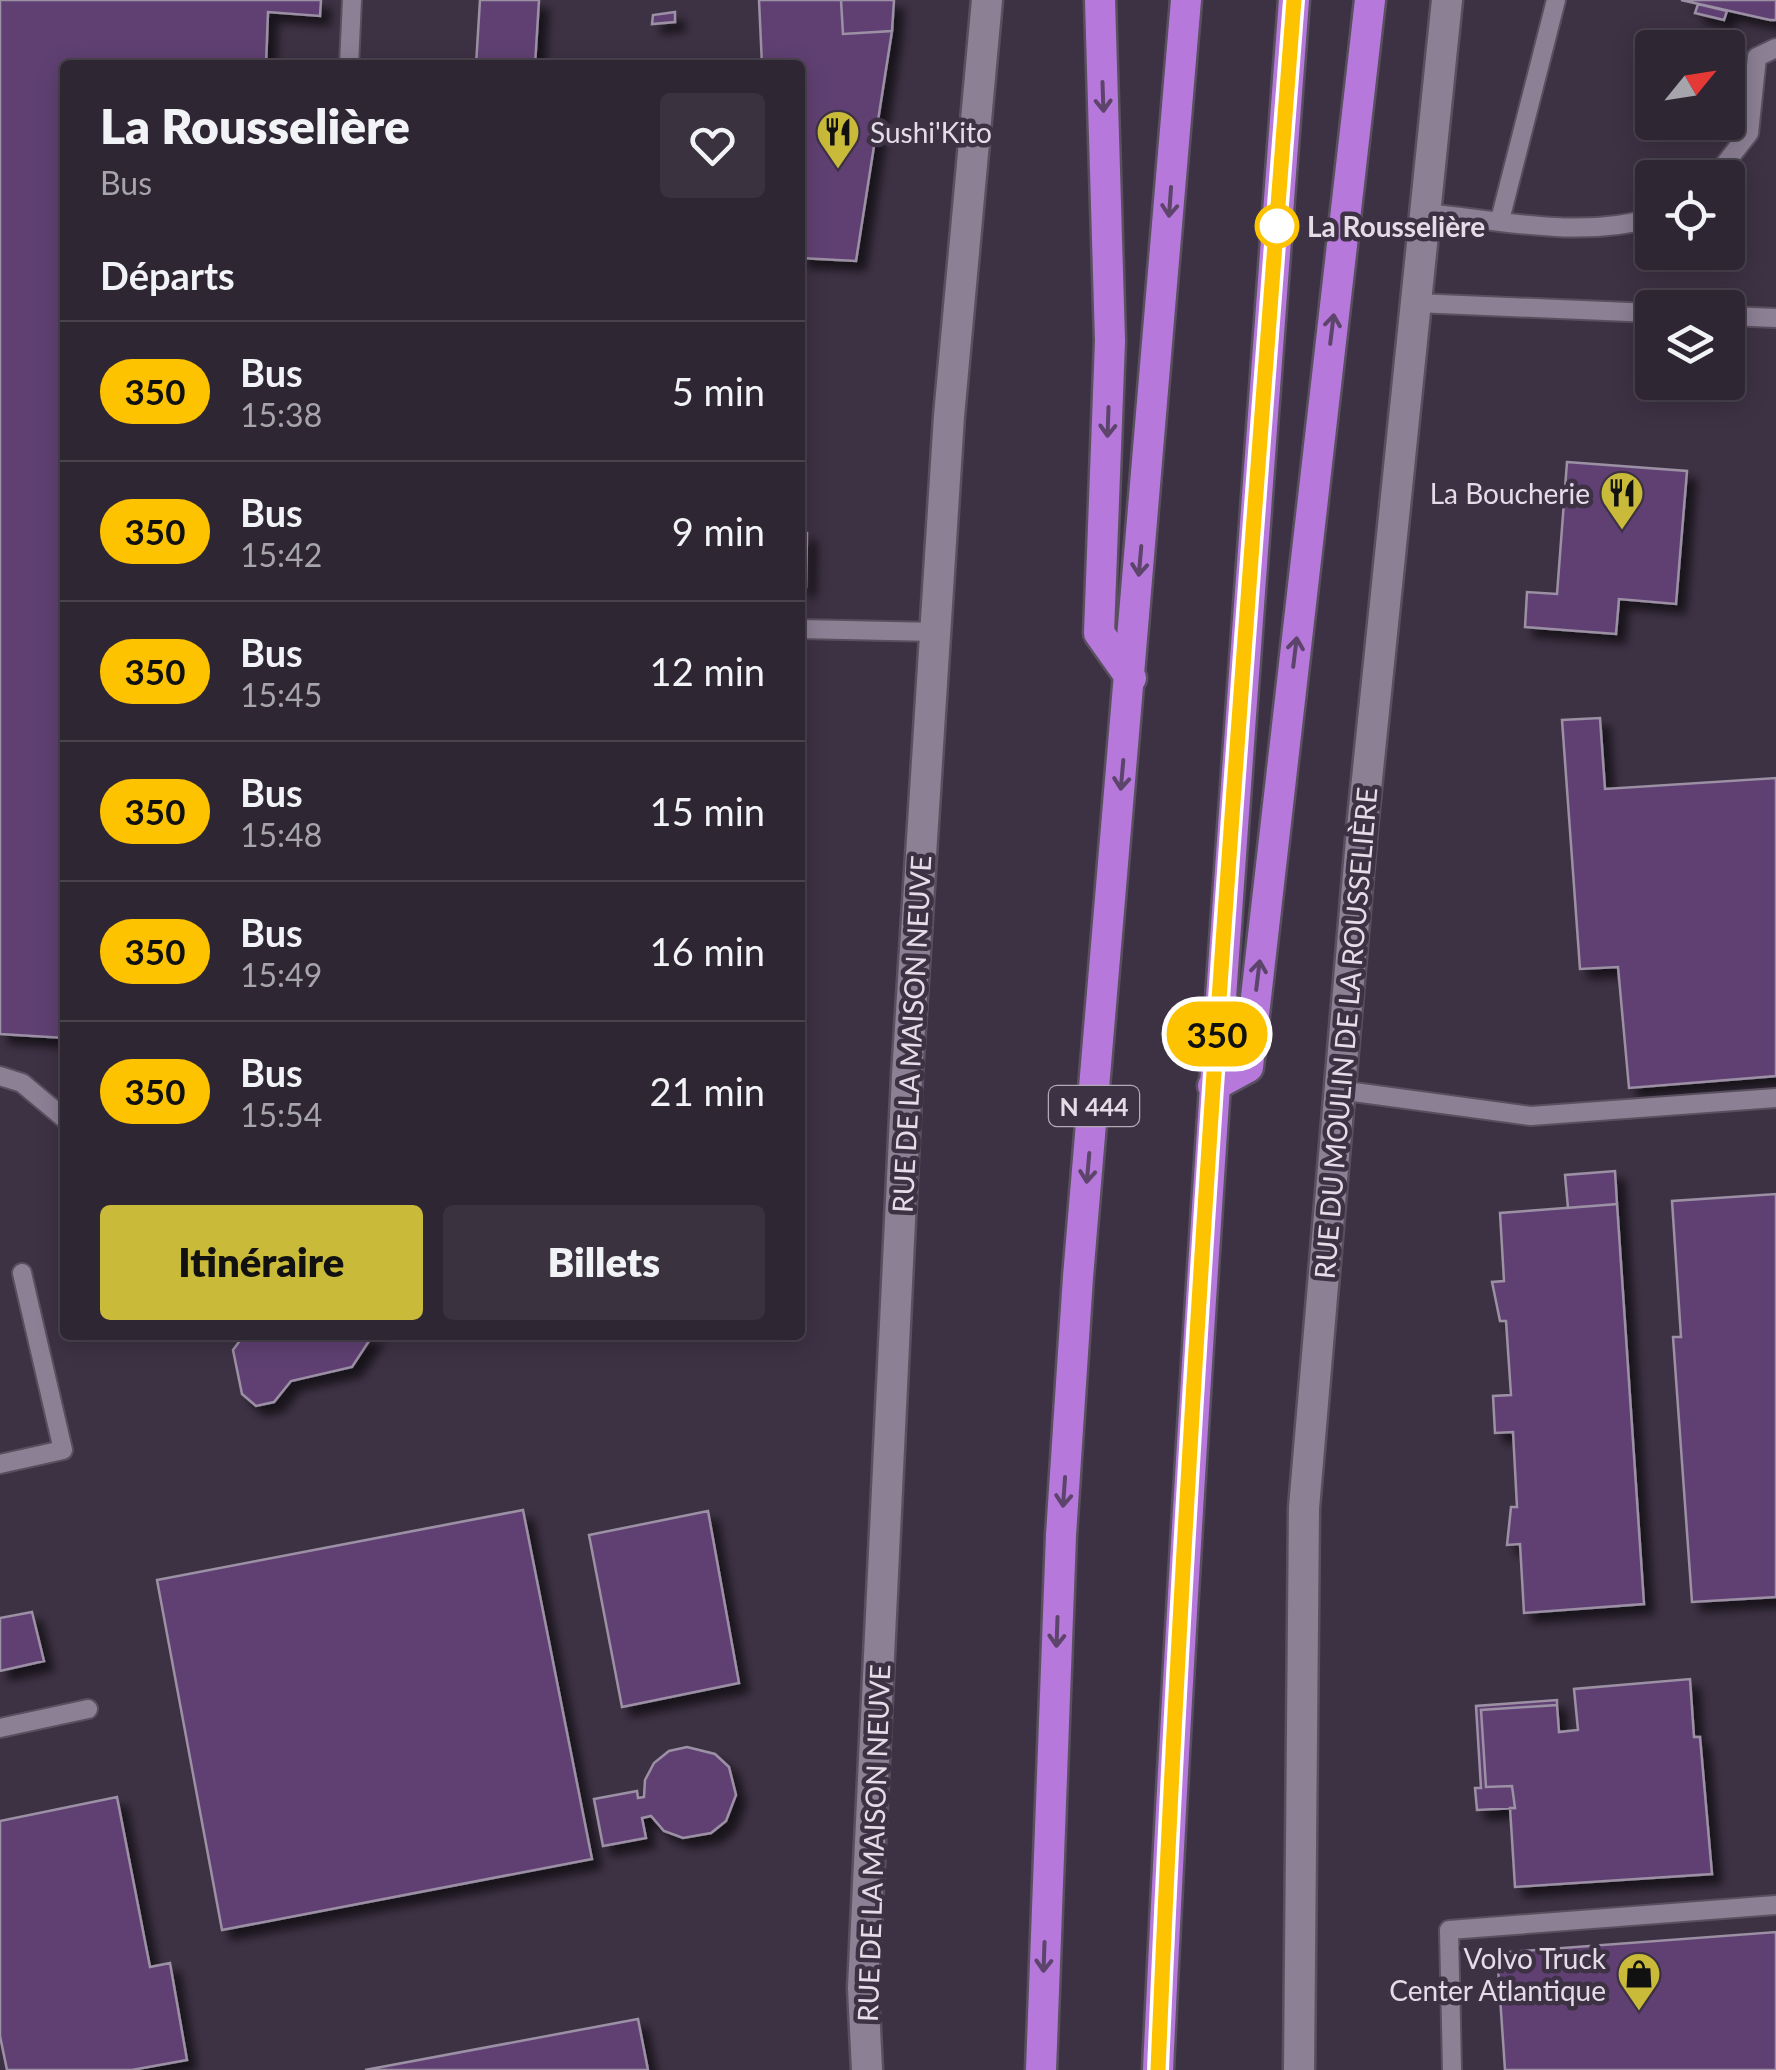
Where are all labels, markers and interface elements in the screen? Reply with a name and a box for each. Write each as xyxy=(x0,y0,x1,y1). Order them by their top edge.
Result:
north arrow xyxy=(1635,30,1745,140)
map controls xyxy=(1635,30,1745,400)
one-way arrow xyxy=(1093,81,1112,113)
button: heart xyxy=(660,93,765,198)
text: La Rousselière xyxy=(100,97,410,154)
restaurant icon: Sushi'Kito xyxy=(815,109,861,170)
place label: Sushi'Kito xyxy=(870,115,992,149)
button: locate xyxy=(1635,160,1745,270)
text: Bus xyxy=(100,163,152,202)
one-way arrow xyxy=(1161,185,1180,217)
marker: La Rousselière xyxy=(1256,205,1298,247)
place label: La Rousselière xyxy=(1307,209,1485,243)
text: Départs xyxy=(100,252,235,298)
button: layers xyxy=(1635,290,1745,400)
one-way arrow xyxy=(1323,313,1342,345)
text: Bus xyxy=(240,349,303,395)
text: 5 min xyxy=(672,368,765,414)
text: 350 xyxy=(125,370,185,412)
text: 15:38 xyxy=(240,395,322,434)
one-way arrow xyxy=(1098,406,1117,438)
restaurant icon: La Boucherie xyxy=(1599,470,1645,531)
place label: La Boucherie xyxy=(1430,476,1590,510)
text: Bus xyxy=(240,489,303,535)
text: 9 min xyxy=(672,508,765,554)
text: 350 xyxy=(125,510,185,552)
text: 15:42 xyxy=(240,535,322,574)
one-way arrow xyxy=(1131,544,1150,576)
text: Bus xyxy=(240,629,303,675)
one-way arrow xyxy=(1286,636,1305,668)
text: 12 min xyxy=(650,648,765,694)
text: 350 xyxy=(125,650,185,692)
text: 15:45 xyxy=(240,675,322,714)
one-way arrow xyxy=(1113,758,1132,790)
text: Bus xyxy=(240,769,303,815)
street label: RUE DU MOULIN DE LA ROUSSELIÈRE xyxy=(1307,786,1383,1280)
text: 15 min xyxy=(650,788,765,834)
text: 350 xyxy=(125,790,185,832)
text: 15:48 xyxy=(240,815,322,854)
street label: RUE DE LA MAISON NEUVE xyxy=(885,854,937,1214)
text: Bus xyxy=(240,909,303,955)
text: 16 min xyxy=(650,928,765,974)
text: 350 xyxy=(125,930,185,972)
text: 15:49 xyxy=(240,955,322,994)
one-way arrow xyxy=(1249,959,1268,991)
line badge: 350 xyxy=(1160,1002,1274,1066)
text: 350 xyxy=(1187,1013,1247,1055)
text: Bus xyxy=(240,1049,303,1095)
text: 21 min xyxy=(650,1068,765,1114)
text: 350 xyxy=(125,1070,185,1112)
road number: N 444 xyxy=(1049,1086,1139,1126)
text: 15:54 xyxy=(240,1095,322,1134)
one-way arrow xyxy=(1078,1152,1097,1184)
button: Itinéraire xyxy=(100,1205,423,1320)
button: Billets xyxy=(443,1205,765,1320)
one-way arrow xyxy=(1054,1476,1073,1508)
one-way arrow xyxy=(1047,1616,1066,1648)
street label: RUE DE LA MAISON NEUVE xyxy=(850,1664,896,2022)
one-way arrow xyxy=(1034,1941,1053,1973)
place label: Volvo Truck Center Atlantique xyxy=(1389,1941,1607,2007)
shop icon: Volvo Truck Center Atlantique xyxy=(1616,1951,1662,2012)

